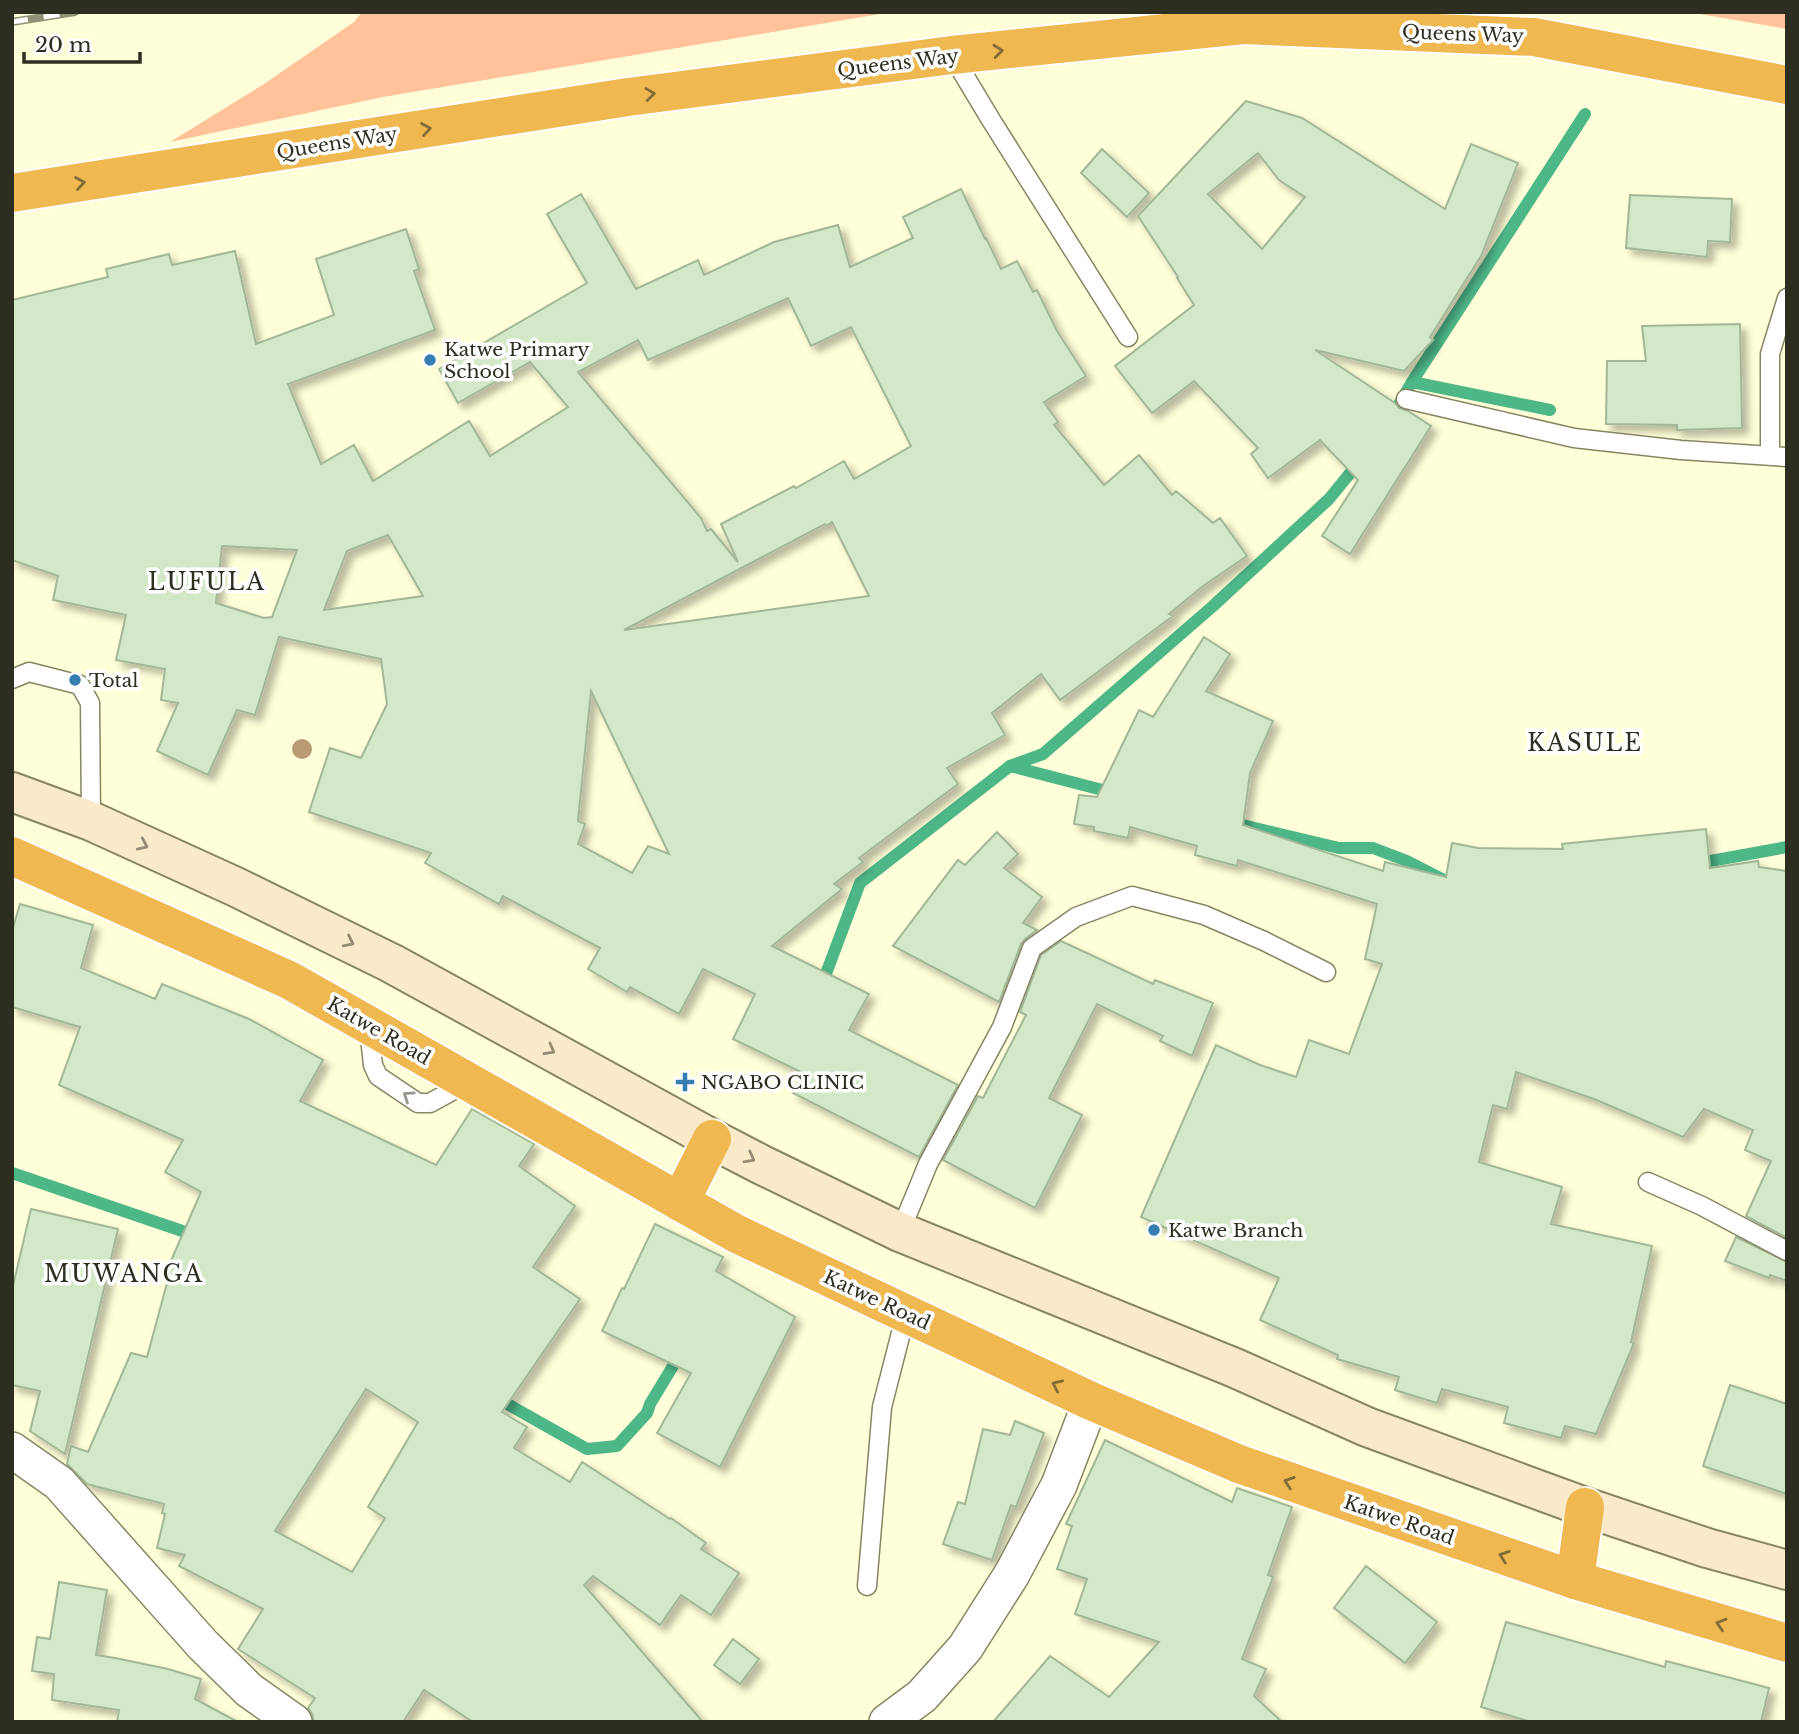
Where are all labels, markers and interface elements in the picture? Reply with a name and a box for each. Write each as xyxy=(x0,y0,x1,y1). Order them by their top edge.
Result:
street label: Queens Way xyxy=(1402,20,1524,48)
scale bar xyxy=(24,21,140,65)
text: 20 m xyxy=(35,32,92,58)
street label: Queens Way xyxy=(836,44,960,82)
one-way arrow xyxy=(992,44,1003,59)
one-way arrow xyxy=(645,87,656,102)
street label: Queens Way xyxy=(275,122,399,164)
one-way arrow xyxy=(420,122,431,137)
one-way arrow xyxy=(74,176,86,191)
place label: Katwe Primary School xyxy=(444,338,589,383)
marker: Katwe Primary School xyxy=(422,352,438,368)
district label: LUFULA xyxy=(148,568,266,596)
place label: Total xyxy=(89,669,138,692)
marker: Total xyxy=(67,672,83,688)
district label: KASULE xyxy=(1527,729,1643,757)
one-way arrow xyxy=(136,837,149,851)
one-way arrow xyxy=(342,934,354,948)
street label: Katwe Road xyxy=(323,992,435,1070)
one-way arrow xyxy=(542,1042,555,1055)
place label: NGABO CLINIC xyxy=(701,1071,864,1094)
marker: NGABO CLINIC xyxy=(675,1072,695,1092)
one-way arrow xyxy=(403,1092,416,1104)
one-way arrow xyxy=(742,1150,755,1163)
place label: Katwe Branch xyxy=(1168,1219,1303,1242)
marker: Katwe Branch xyxy=(1146,1222,1162,1238)
district label: MUWANGA xyxy=(44,1260,204,1288)
street label: Katwe Road xyxy=(820,1265,934,1335)
one-way arrow xyxy=(1052,1379,1064,1393)
one-way arrow xyxy=(1284,1476,1296,1490)
street label: Katwe Road xyxy=(1341,1490,1457,1550)
one-way arrow xyxy=(1499,1550,1511,1564)
one-way arrow xyxy=(1716,1617,1728,1632)

